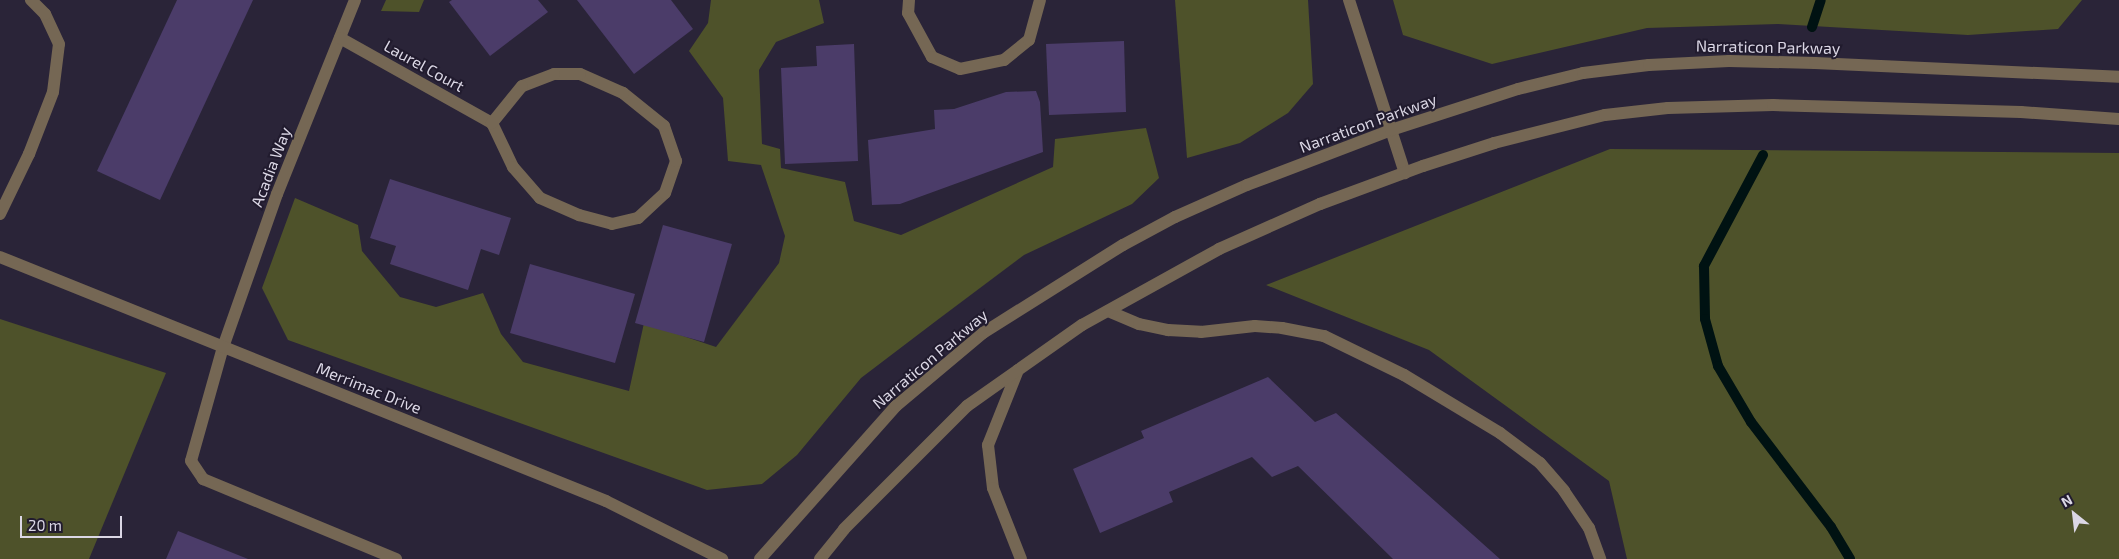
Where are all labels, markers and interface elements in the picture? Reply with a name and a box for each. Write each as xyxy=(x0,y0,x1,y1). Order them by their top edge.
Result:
street label: Laurel Court xyxy=(380,36,468,96)
street label: Narraticon Parkway xyxy=(1696,36,1840,58)
street label: Narraticon Parkway xyxy=(1297,89,1439,157)
street label: Acadia Way xyxy=(247,124,295,210)
street label: Narraticon Parkway xyxy=(868,305,992,413)
street label: Merrimac Drive xyxy=(314,358,424,418)
north arrow xyxy=(2049,489,2099,539)
text: N xyxy=(2058,491,2075,510)
scale bar xyxy=(22,506,125,538)
text: 20 m xyxy=(28,516,62,534)

